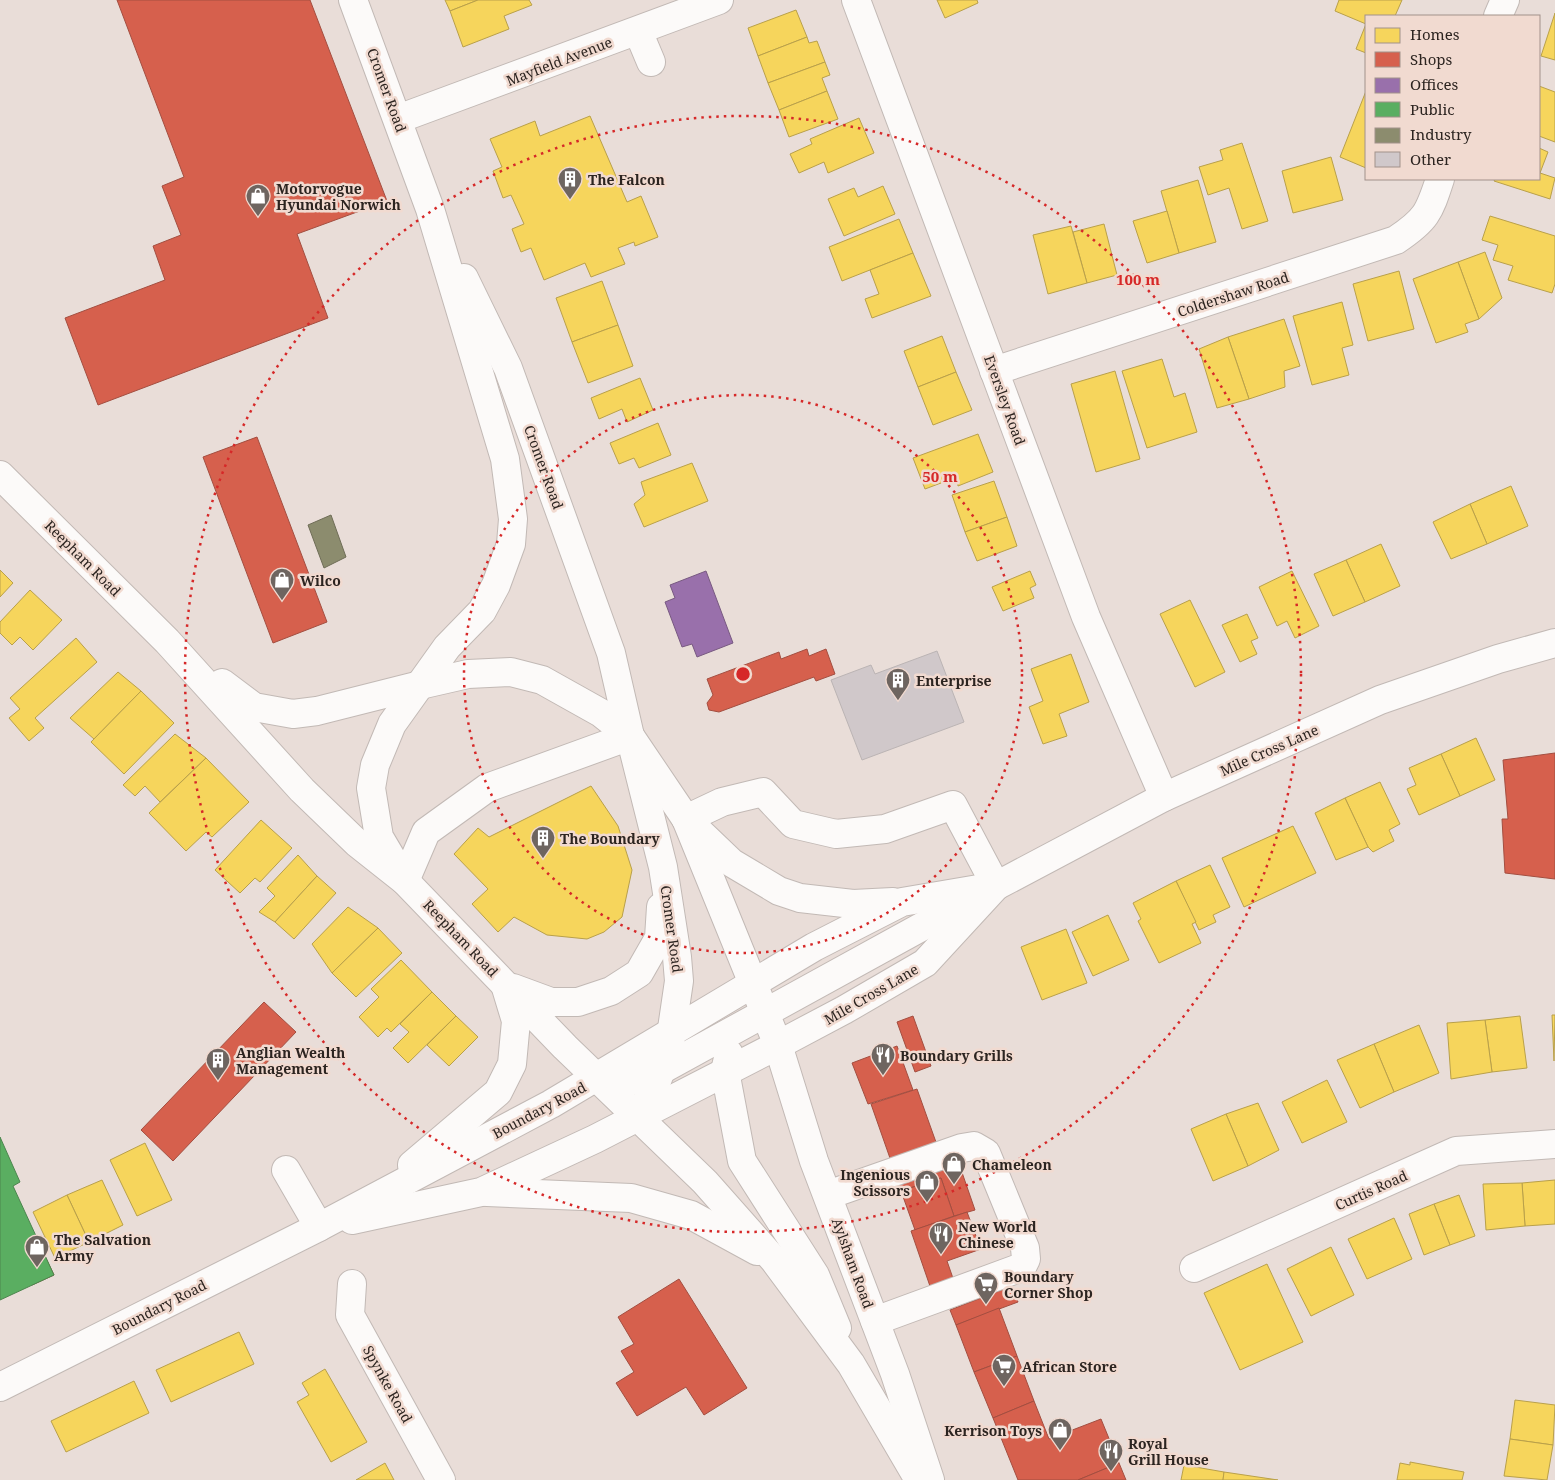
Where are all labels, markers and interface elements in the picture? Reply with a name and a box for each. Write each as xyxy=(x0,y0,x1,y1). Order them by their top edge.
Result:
legend xyxy=(1365,15,1540,180)
text: Homes xyxy=(1410,24,1460,44)
street label: Mayfield Avenue xyxy=(503,32,615,90)
street label: Cromer Road xyxy=(363,45,411,135)
text: Shops xyxy=(1410,49,1453,69)
text: Offices xyxy=(1410,74,1459,94)
text: Public xyxy=(1410,99,1455,119)
text: Industry xyxy=(1410,124,1472,144)
text: Other xyxy=(1410,149,1451,169)
building icon: The Falcon xyxy=(557,166,583,200)
place label: The Falcon xyxy=(588,170,665,189)
place label: Motorvogue Hyundai Norwich xyxy=(276,179,401,214)
shop icon: Motorvogue Hyundai Norwich xyxy=(245,183,271,217)
street label: Coldershaw Road xyxy=(1175,267,1292,321)
text: 100 m xyxy=(1116,269,1160,289)
street label: Eversley Road xyxy=(980,352,1030,448)
street label: Cromer Road xyxy=(520,422,568,512)
text: 50 m xyxy=(922,466,958,486)
street label: Reepham Road xyxy=(41,516,125,600)
shop icon: Wilco xyxy=(269,567,295,601)
place label: Wilco xyxy=(300,571,341,590)
centre of rings xyxy=(734,665,752,683)
building icon: Enterprise xyxy=(885,667,911,701)
place label: Enterprise xyxy=(916,671,992,690)
street label: Mile Cross Lane xyxy=(1217,720,1321,780)
building icon: The Boundary xyxy=(530,825,556,859)
place label: The Boundary xyxy=(560,829,661,848)
street label: Cromer Road xyxy=(656,884,688,974)
street label: Reepham Road xyxy=(419,895,503,981)
street label: Mile Cross Lane xyxy=(820,959,922,1029)
restaurant icon: Boundary Grills xyxy=(870,1042,896,1076)
place label: Anglian Wealth Management xyxy=(236,1043,345,1078)
place label: Boundary Grills xyxy=(900,1046,1013,1065)
building icon: Anglian Wealth Management xyxy=(205,1047,231,1081)
street label: Boundary Road xyxy=(489,1077,590,1143)
shop icon: Chameleon xyxy=(941,1151,967,1185)
place label: Chameleon xyxy=(972,1155,1052,1174)
place label: Ingenious Scissors xyxy=(840,1165,910,1200)
street label: Curtis Road xyxy=(1332,1165,1410,1214)
shop icon: Ingenious Scissors xyxy=(914,1169,940,1203)
street label: Aylsham Road xyxy=(828,1215,878,1311)
place label: New World Chinese xyxy=(958,1217,1037,1252)
restaurant icon: New World Chinese xyxy=(928,1221,954,1255)
place label: The Salvation Army xyxy=(54,1230,151,1265)
shop icon: The Salvation Army xyxy=(24,1234,50,1268)
place label: Boundary Corner Shop xyxy=(1004,1267,1093,1302)
supermarket icon: Boundary Corner Shop xyxy=(973,1271,999,1305)
street label: Boundary Road xyxy=(109,1275,210,1339)
street label: Spynke Road xyxy=(359,1342,417,1426)
supermarket icon: African Store xyxy=(991,1353,1017,1387)
place label: African Store xyxy=(1022,1357,1117,1376)
shop icon: Kerrison Toys xyxy=(1047,1417,1073,1451)
place label: Kerrison Toys xyxy=(944,1421,1042,1440)
place label: Royal Grill House xyxy=(1128,1434,1209,1469)
restaurant icon: Royal Grill House xyxy=(1098,1438,1124,1472)

